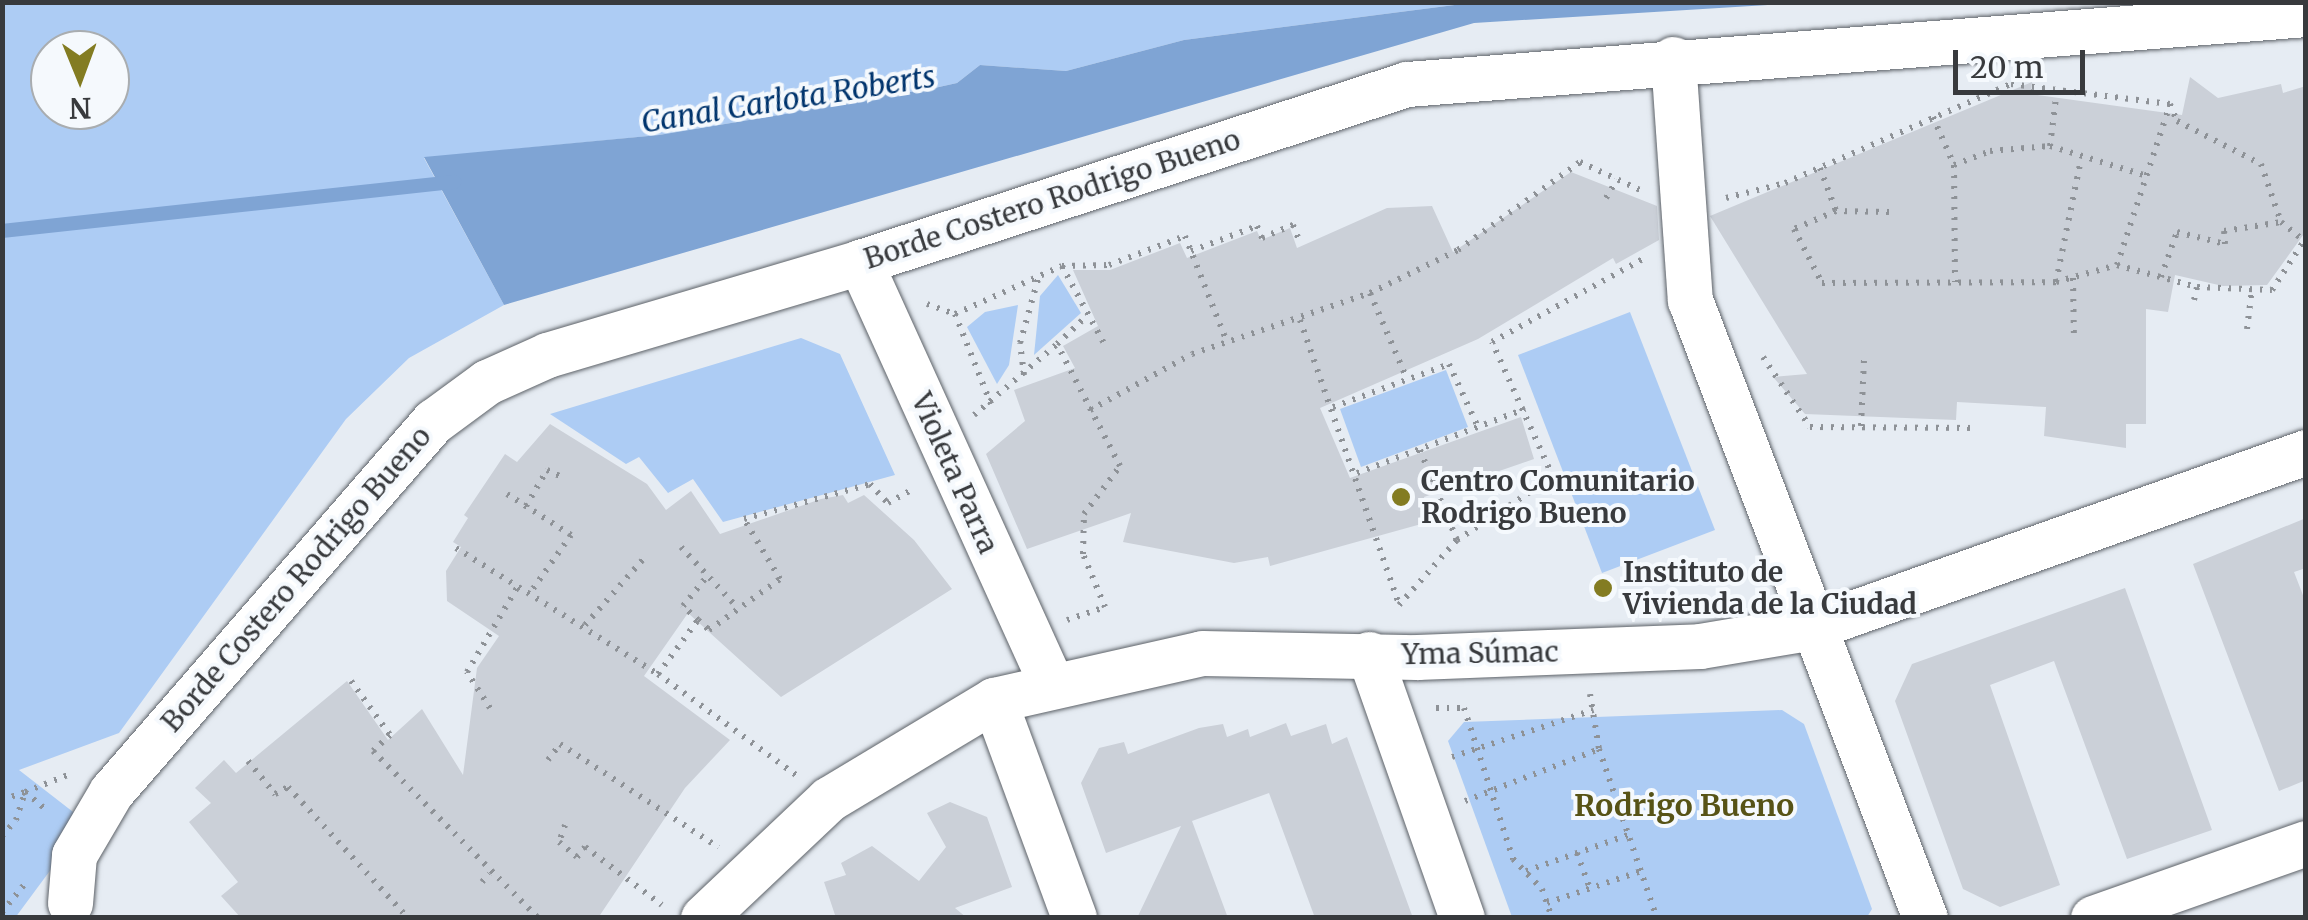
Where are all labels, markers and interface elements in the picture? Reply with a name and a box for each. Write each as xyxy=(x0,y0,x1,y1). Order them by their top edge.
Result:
north arrow xyxy=(30,30,130,130)
scale bar xyxy=(1958,30,2090,92)
text: 20 m xyxy=(1970,48,2043,86)
water label: Canal Carlota Roberts xyxy=(639,58,937,140)
text: N xyxy=(69,90,92,126)
street label: Borde Costero Rodrigo Bueno xyxy=(860,122,1244,276)
street label: Violeta Parra xyxy=(905,388,1005,558)
street label: Borde Costero Rodrigo Bueno xyxy=(154,420,438,738)
place label: Centro Comunitario Rodrigo Bueno xyxy=(1421,464,1695,530)
marker: Centro Comunitario Rodrigo Bueno xyxy=(1390,486,1412,508)
place label: Instituto de Vivienda de la Ciudad xyxy=(1623,555,1917,621)
marker: Instituto de Vivienda de la Ciudad xyxy=(1592,577,1614,599)
street label: Yma Súmac xyxy=(1401,635,1559,671)
district label: Rodrigo Bueno xyxy=(1574,787,1794,823)

